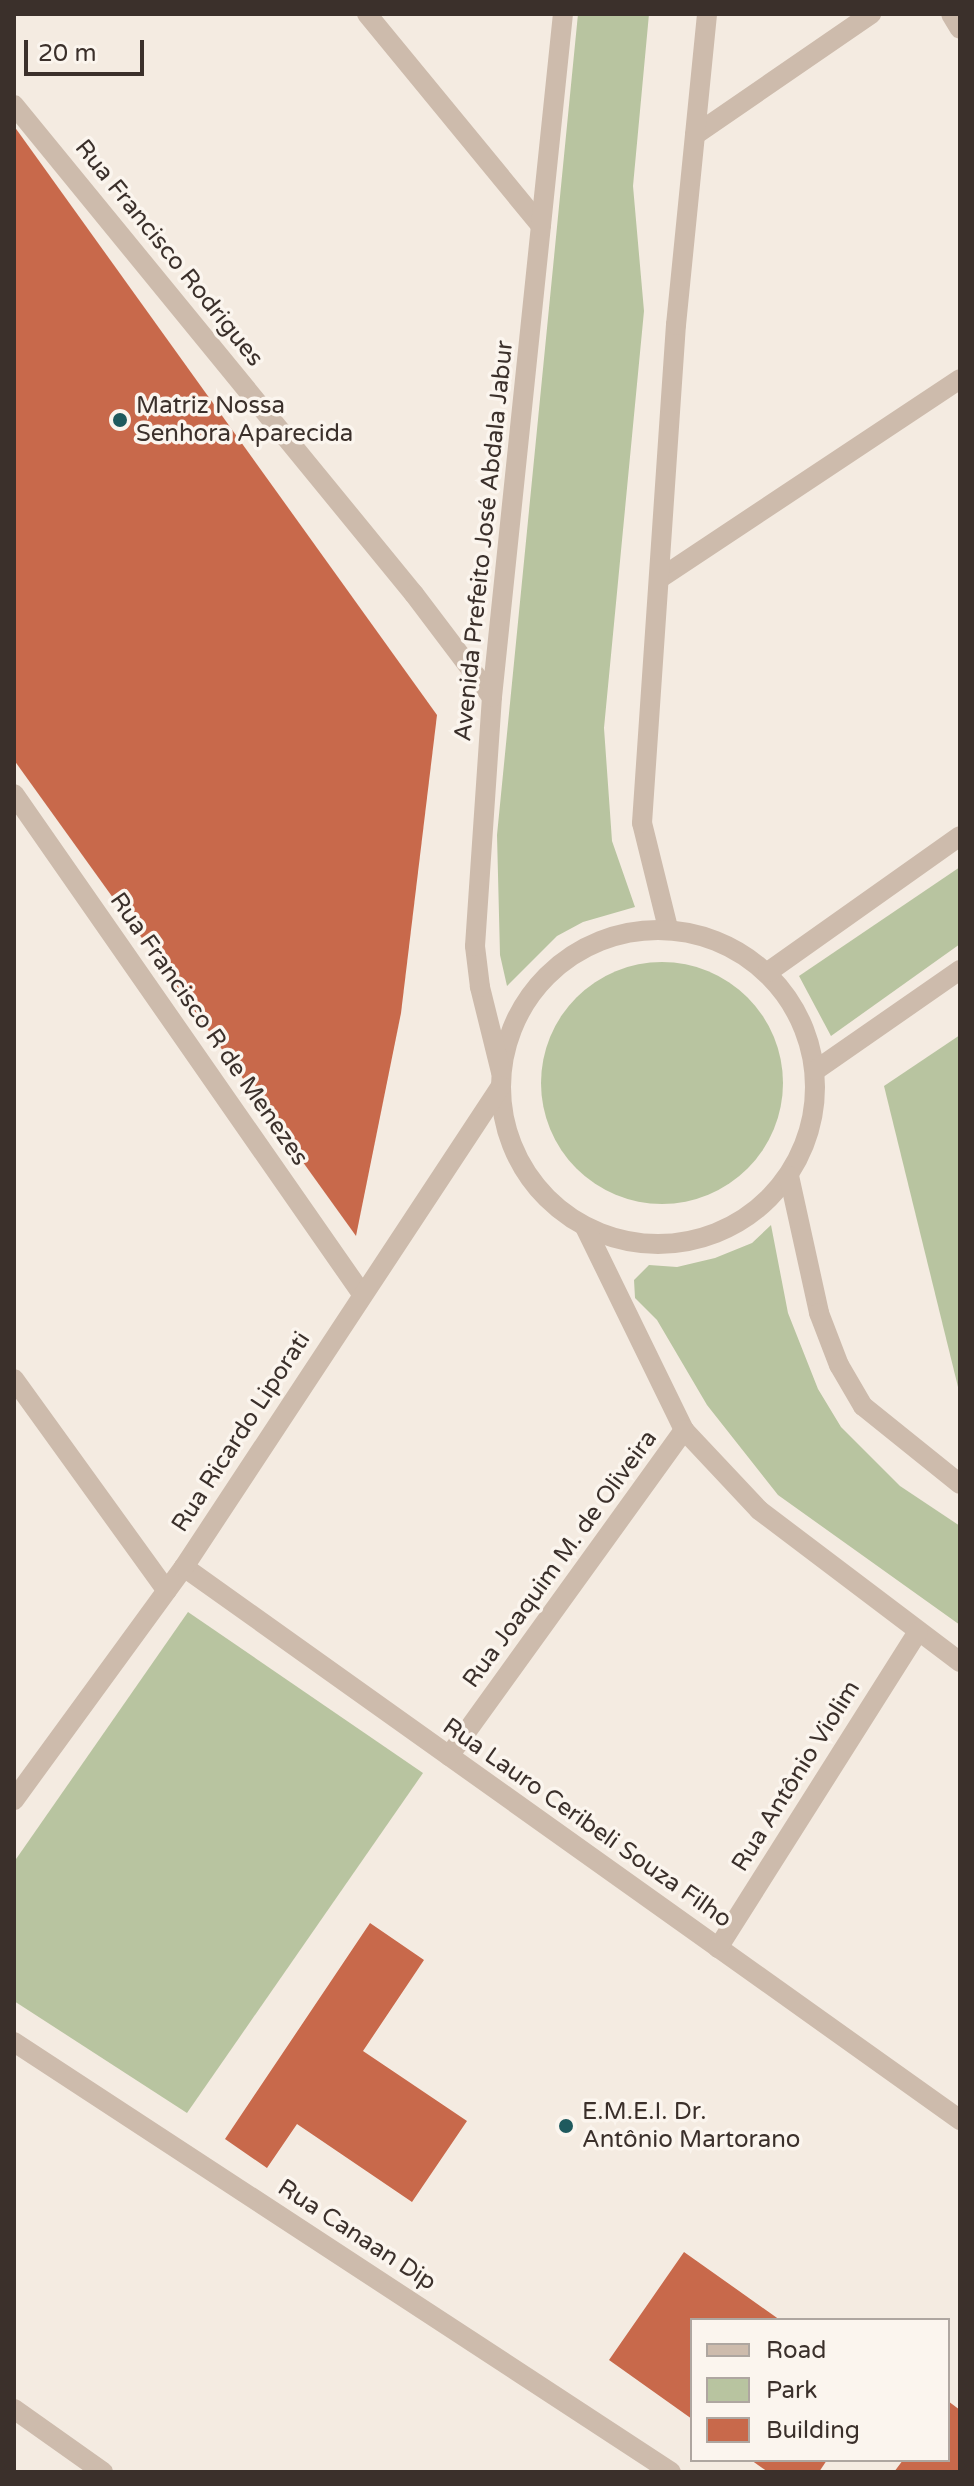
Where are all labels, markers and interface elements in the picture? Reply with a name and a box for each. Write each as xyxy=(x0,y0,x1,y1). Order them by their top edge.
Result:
scale bar xyxy=(28,24,148,74)
text: 20 m xyxy=(38,39,96,68)
street label: Rua Francisco Rodrigues xyxy=(69,134,269,372)
street label: Avenida Prefeito José Abdala Jabur xyxy=(449,339,519,743)
place label: Matriz Nossa Senhora Aparecida xyxy=(136,392,353,448)
marker: Matriz Nossa Senhora Aparecida xyxy=(111,411,129,429)
street label: Rua Francisco R de Menezes xyxy=(104,887,314,1171)
street label: Rua Ricardo Liporati xyxy=(166,1327,316,1537)
street label: Rua Joaquim M. de Oliveira xyxy=(457,1425,663,1693)
street label: Rua Antônio Violim xyxy=(726,1675,866,1877)
street label: Rua Lauro Ceribeli Souza Filho xyxy=(437,1712,737,1934)
place label: E.M.E.I. Dr. Antônio Martorano xyxy=(582,2098,800,2154)
marker: E.M.E.I. Dr. Antônio Martorano xyxy=(557,2117,575,2135)
street label: Rua Canaan Dip xyxy=(272,2173,442,2297)
legend xyxy=(690,2318,950,2462)
text: Road xyxy=(766,2336,826,2365)
text: Park xyxy=(766,2376,817,2405)
text: Building xyxy=(766,2416,860,2445)

